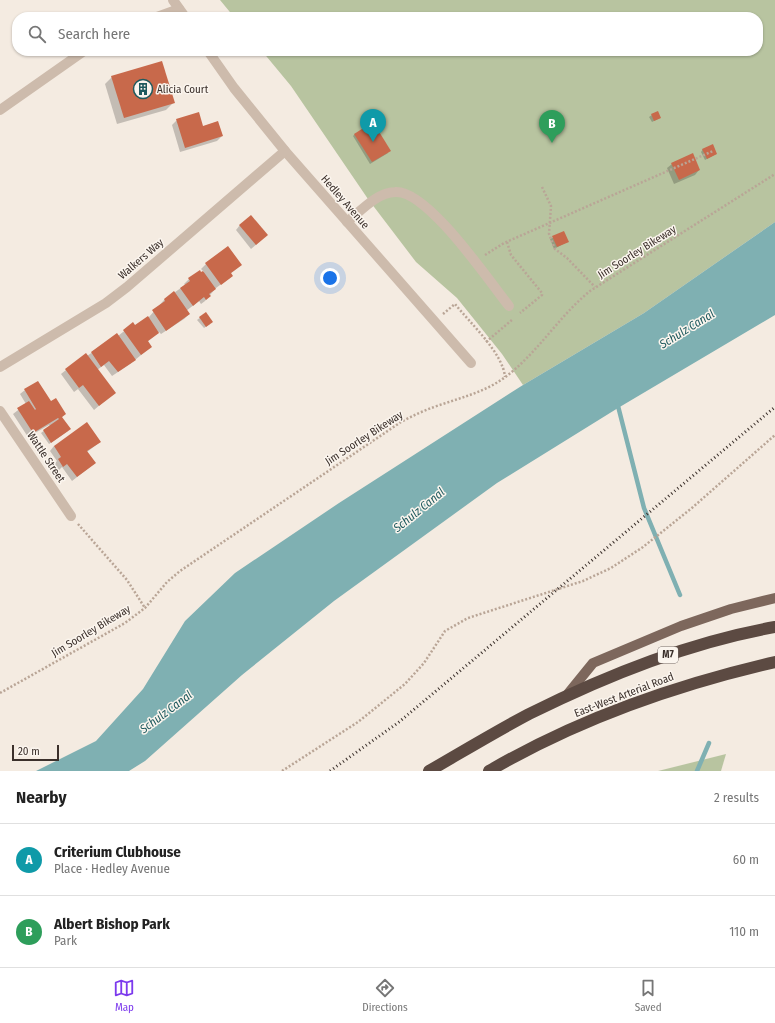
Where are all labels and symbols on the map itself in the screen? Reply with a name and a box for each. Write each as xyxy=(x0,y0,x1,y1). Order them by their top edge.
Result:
building icon: Alicia Court xyxy=(132,78,154,100)
place label: Alicia Court xyxy=(157,83,209,96)
pin: A xyxy=(360,109,386,142)
pin: B xyxy=(539,110,565,143)
street label: Hedley Avenue xyxy=(318,173,372,231)
street label: Jim Soorley Bikeway xyxy=(595,223,679,281)
street label: Walkers Way xyxy=(116,236,166,282)
your location xyxy=(320,268,340,288)
water label: Schulz Canal xyxy=(656,307,717,352)
street label: Jim Soorley Bikeway xyxy=(323,408,405,468)
street label: Wattle Street xyxy=(24,429,68,485)
water label: Schulz Canal xyxy=(390,485,447,536)
street label: Jim Soorley Bikeway xyxy=(49,602,133,660)
road number: M7 xyxy=(658,647,678,663)
street label: East-West Arterial Road xyxy=(572,670,676,720)
water label: Schulz Canal xyxy=(136,688,195,737)
scale bar xyxy=(12,743,59,762)

